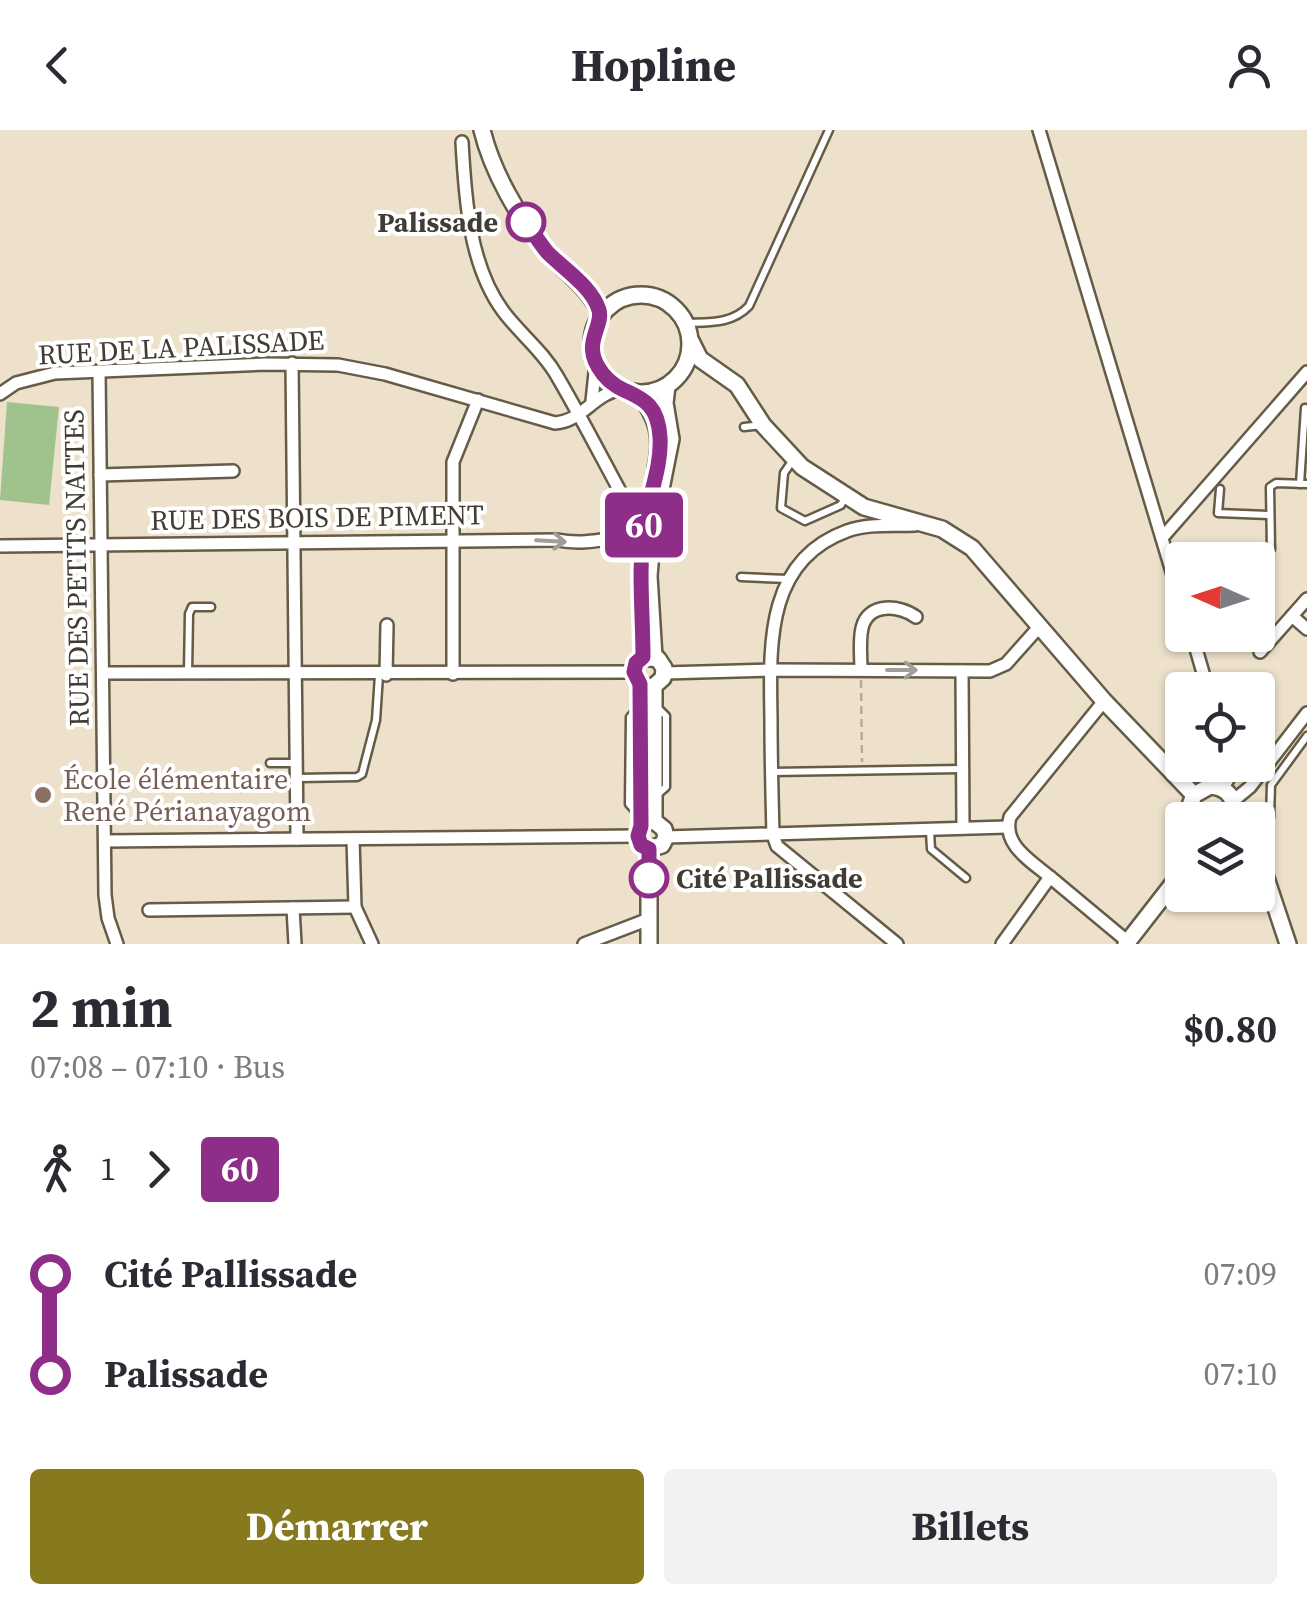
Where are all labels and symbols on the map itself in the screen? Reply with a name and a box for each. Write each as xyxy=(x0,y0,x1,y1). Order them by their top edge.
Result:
place label: Palissade xyxy=(377,203,498,241)
marker: Palissade xyxy=(507,203,545,241)
street label: RUE DE LA PALISSADE xyxy=(37,321,325,373)
street label: RUE DES PETITS NATTES xyxy=(54,409,98,727)
line badge: 60 xyxy=(599,492,689,558)
street label: RUE DES BOIS DE PIMENT xyxy=(150,495,484,539)
one-way arrow xyxy=(535,532,567,551)
north arrow xyxy=(1165,542,1275,652)
one-way arrow xyxy=(884,660,917,680)
place label: École élémentaire René Périanayagom xyxy=(63,760,311,830)
marker: École élémentaire René Périanayagom xyxy=(32,784,54,806)
marker: Cité Pallissade xyxy=(630,859,668,897)
place label: Cité Pallissade xyxy=(676,859,863,897)

